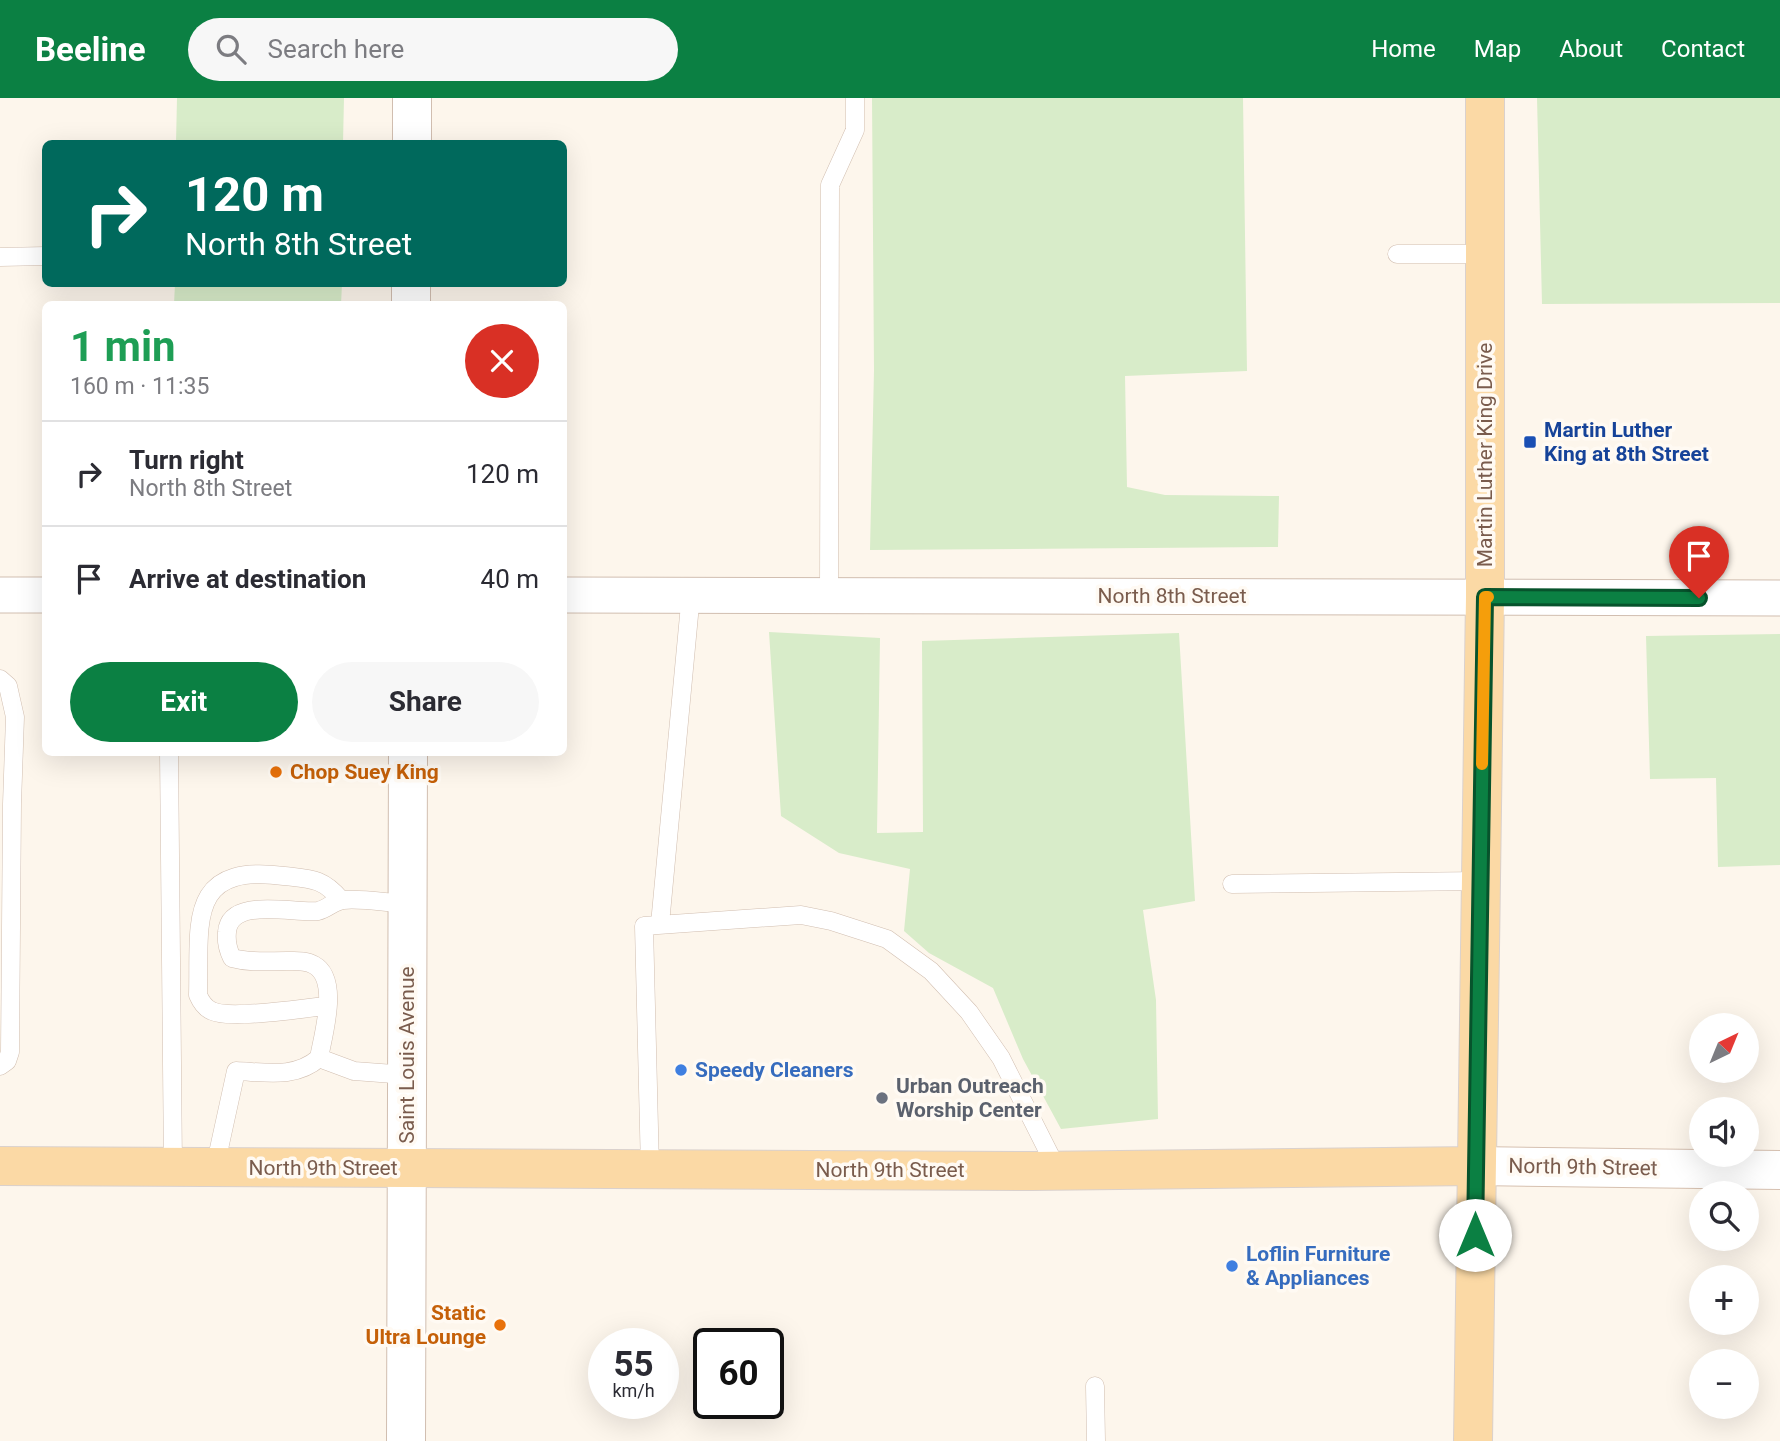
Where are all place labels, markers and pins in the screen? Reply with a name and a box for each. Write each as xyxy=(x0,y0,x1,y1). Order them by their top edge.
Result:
place label: Martin Luther King at 8th Street xyxy=(1544,418,1709,466)
marker: Martin Luther King at 8th Street xyxy=(1522,434,1538,450)
pin xyxy=(1669,526,1729,598)
place label: Chop Suey King xyxy=(290,760,439,784)
marker: Chop Suey King xyxy=(268,764,284,780)
place label: Speedy Cleaners xyxy=(695,1058,854,1082)
marker: Speedy Cleaners xyxy=(673,1062,689,1078)
place label: Urban Outreach Worship Center xyxy=(896,1074,1044,1122)
marker: Urban Outreach Worship Center xyxy=(874,1090,890,1106)
place label: Loflin Furniture & Appliances xyxy=(1246,1242,1390,1290)
marker: Loflin Furniture & Appliances xyxy=(1224,1258,1240,1274)
place label: Static Ultra Lounge xyxy=(366,1301,486,1349)
marker: Static Ultra Lounge xyxy=(492,1317,508,1333)

